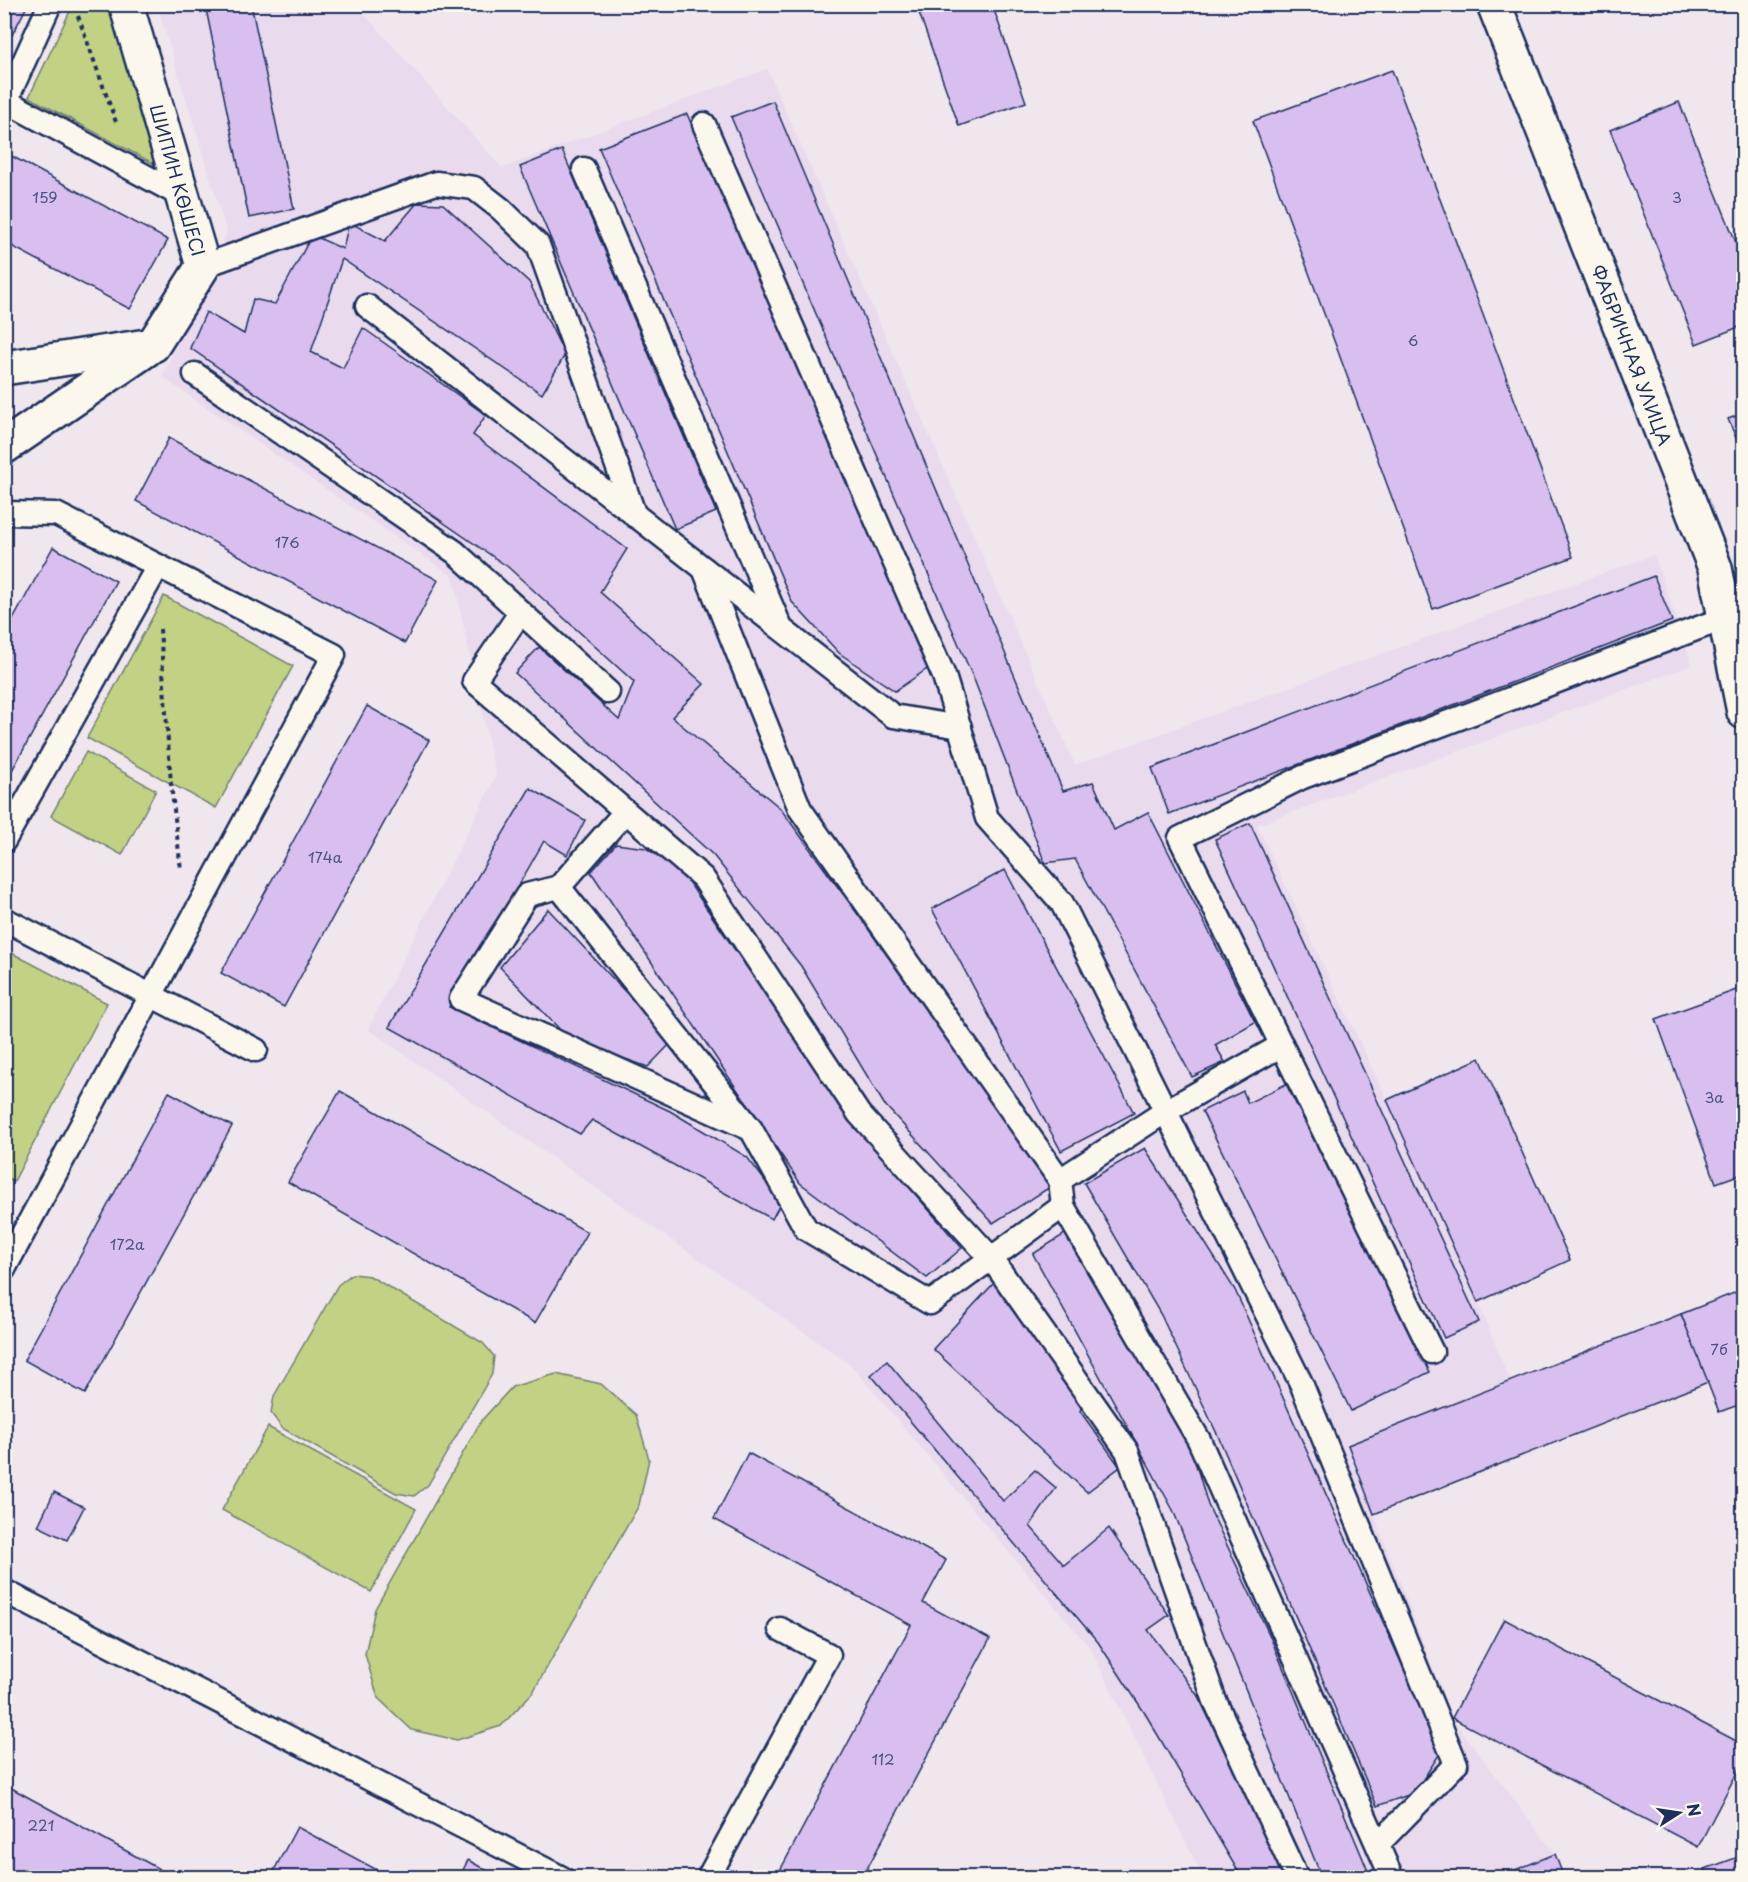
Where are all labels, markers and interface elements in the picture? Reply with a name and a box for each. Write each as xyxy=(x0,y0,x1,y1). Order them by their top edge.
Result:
street label: ШИПИН КӨШЕСІ xyxy=(143,101,213,259)
house number: 159 xyxy=(32,185,58,208)
house number: 3 xyxy=(1672,185,1682,208)
street label: ФАБРИЧНАЯ УЛИЦА xyxy=(1585,261,1679,449)
house number: 6 xyxy=(1408,328,1418,351)
house number: 176 xyxy=(274,530,300,553)
house number: 174а xyxy=(308,845,343,868)
house number: 3а xyxy=(1704,1085,1724,1108)
house number: 172а xyxy=(110,1232,145,1255)
house number: 7б xyxy=(1710,1337,1728,1360)
house number: 112 xyxy=(871,1747,895,1770)
north arrow xyxy=(1649,1783,1709,1843)
text: N xyxy=(1682,1801,1708,1818)
house number: 221 xyxy=(28,1813,54,1836)

